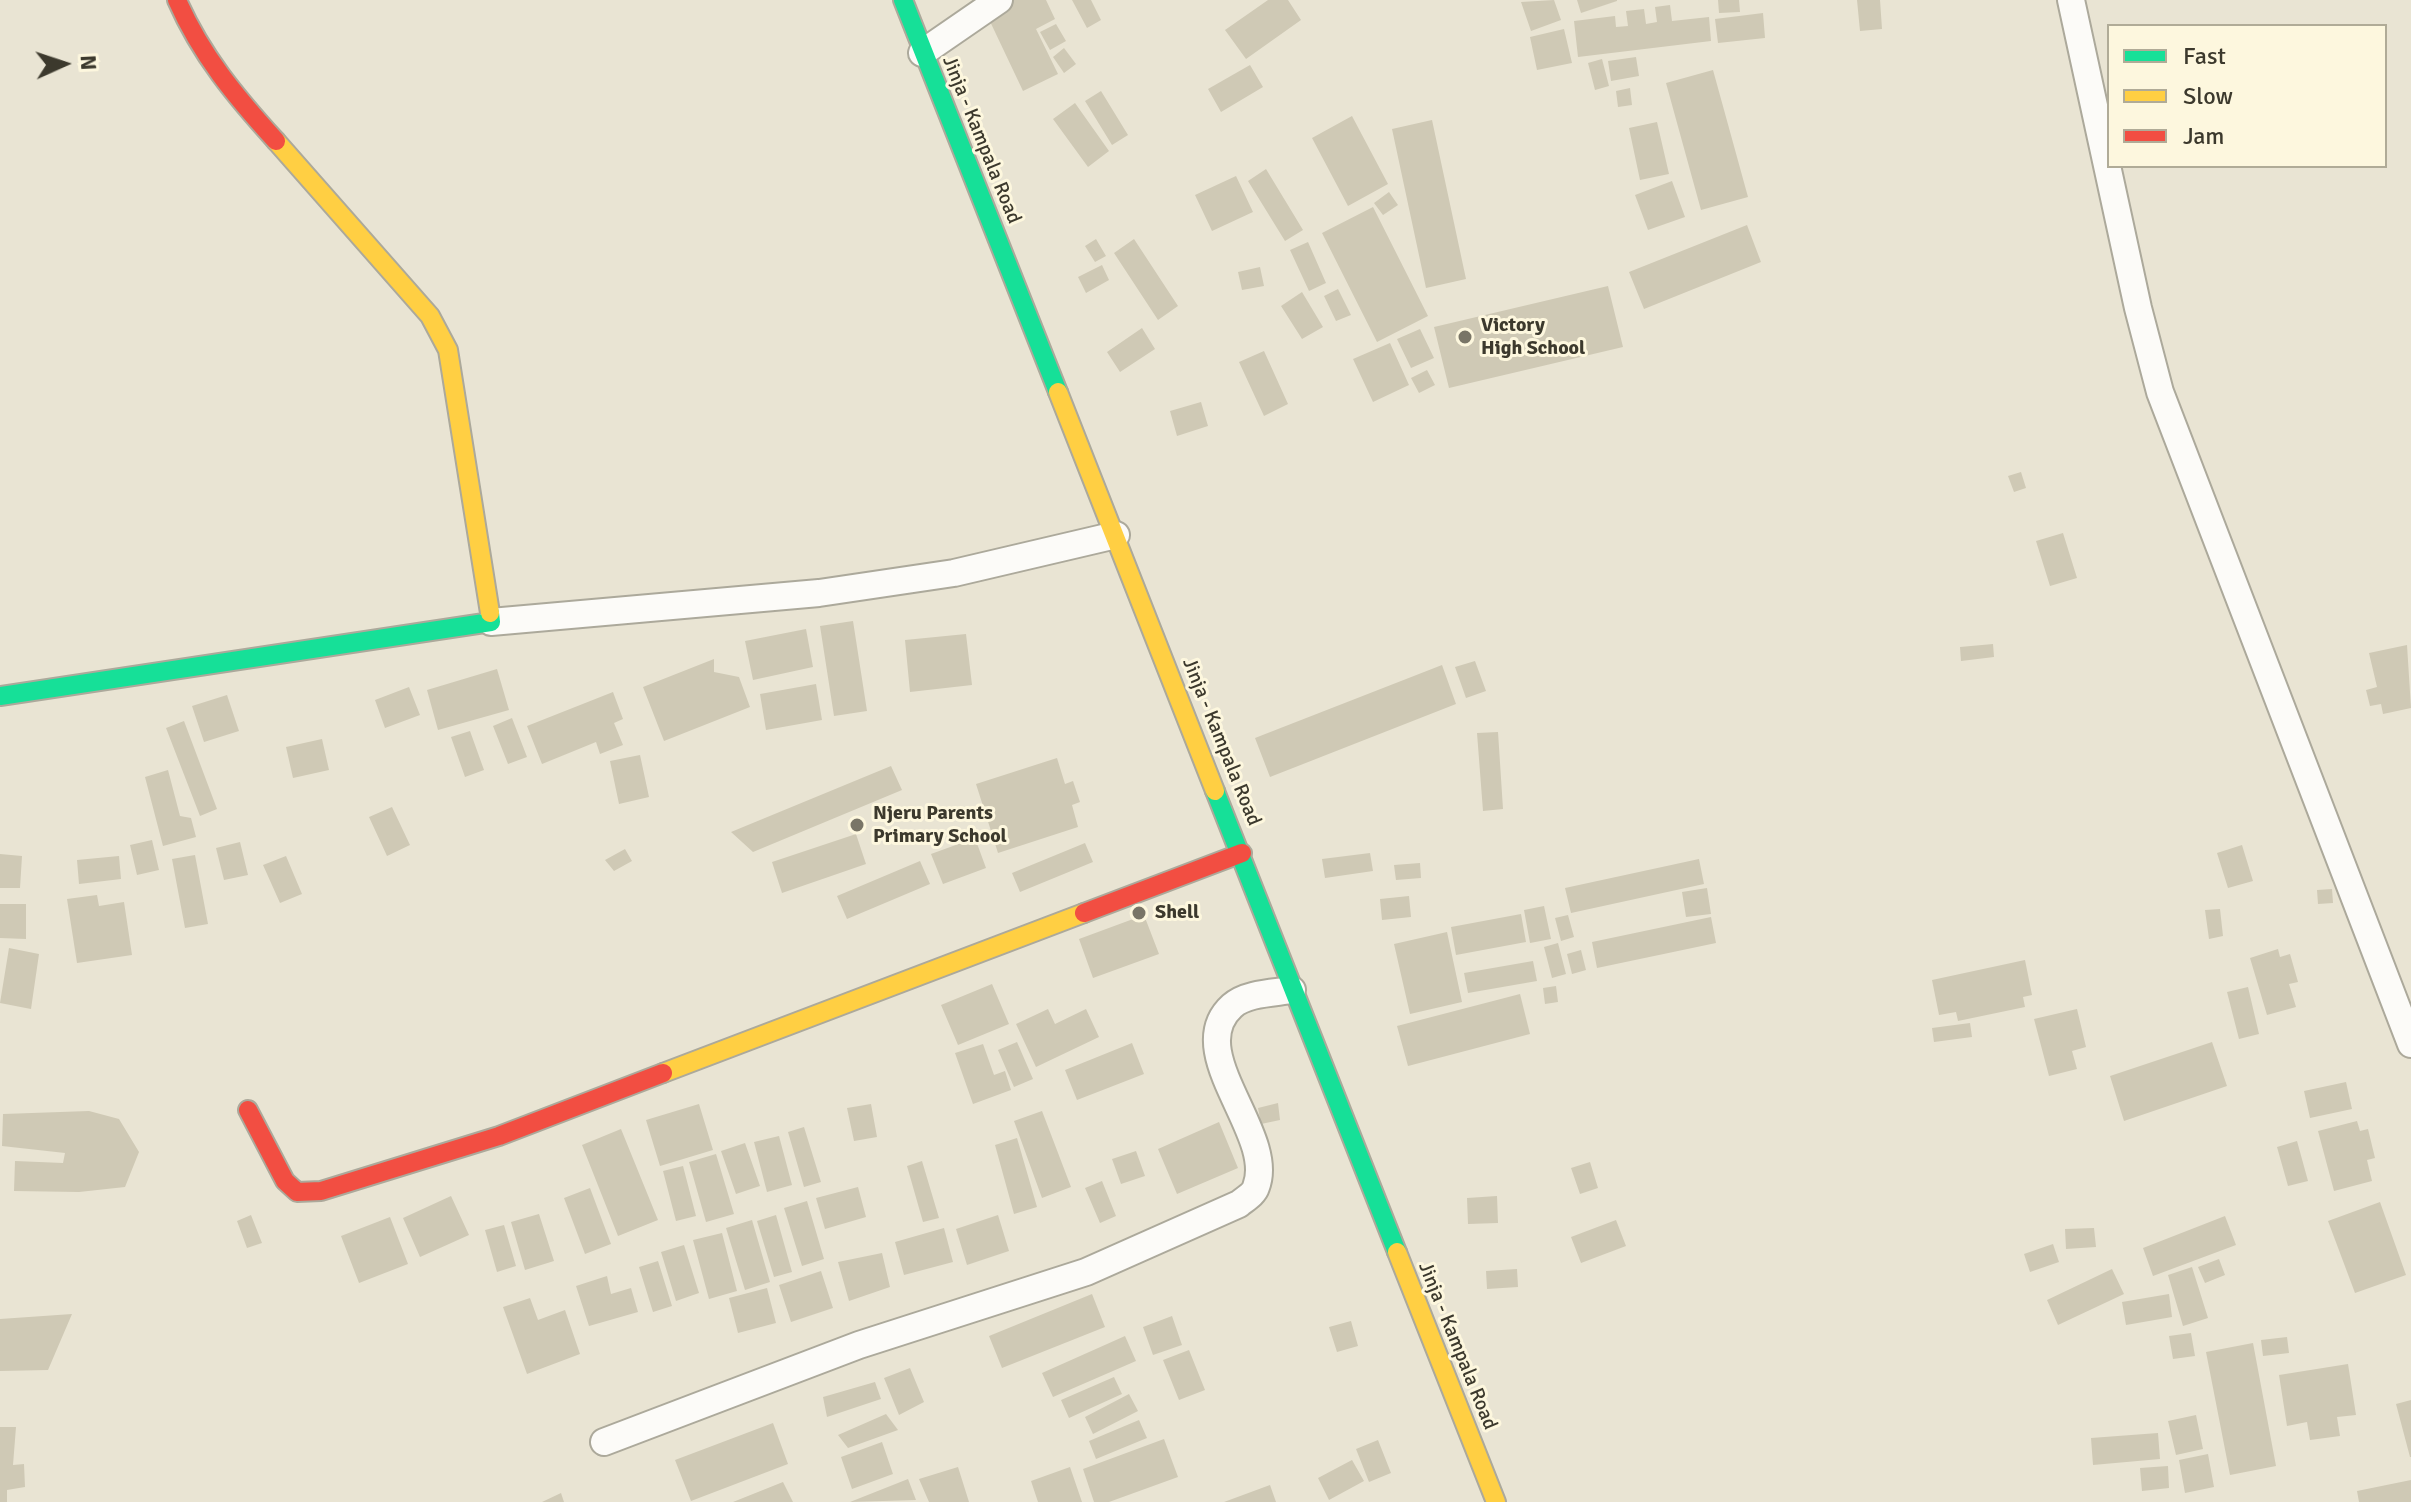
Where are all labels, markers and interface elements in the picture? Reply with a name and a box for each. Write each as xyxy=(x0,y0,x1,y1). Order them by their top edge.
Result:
north arrow xyxy=(24,24,104,104)
legend xyxy=(2107,24,2387,168)
text: Fast xyxy=(2183,41,2226,71)
street label: Jinja - Kampala Road xyxy=(936,53,1026,227)
text: N xyxy=(75,54,102,71)
text: Slow xyxy=(2183,81,2233,111)
text: Jam xyxy=(2183,121,2224,151)
place label: Victory High School xyxy=(1481,314,1585,361)
marker: Victory High School xyxy=(1456,328,1474,346)
street label: Jinja - Kampala Road xyxy=(1176,655,1266,829)
place label: Njeru Parents Primary School xyxy=(873,802,1007,849)
marker: Njeru Parents Primary School xyxy=(848,816,866,834)
place label: Shell xyxy=(1155,901,1199,925)
marker: Shell xyxy=(1130,904,1148,922)
street label: Jinja - Kampala Road xyxy=(1412,1259,1502,1433)

